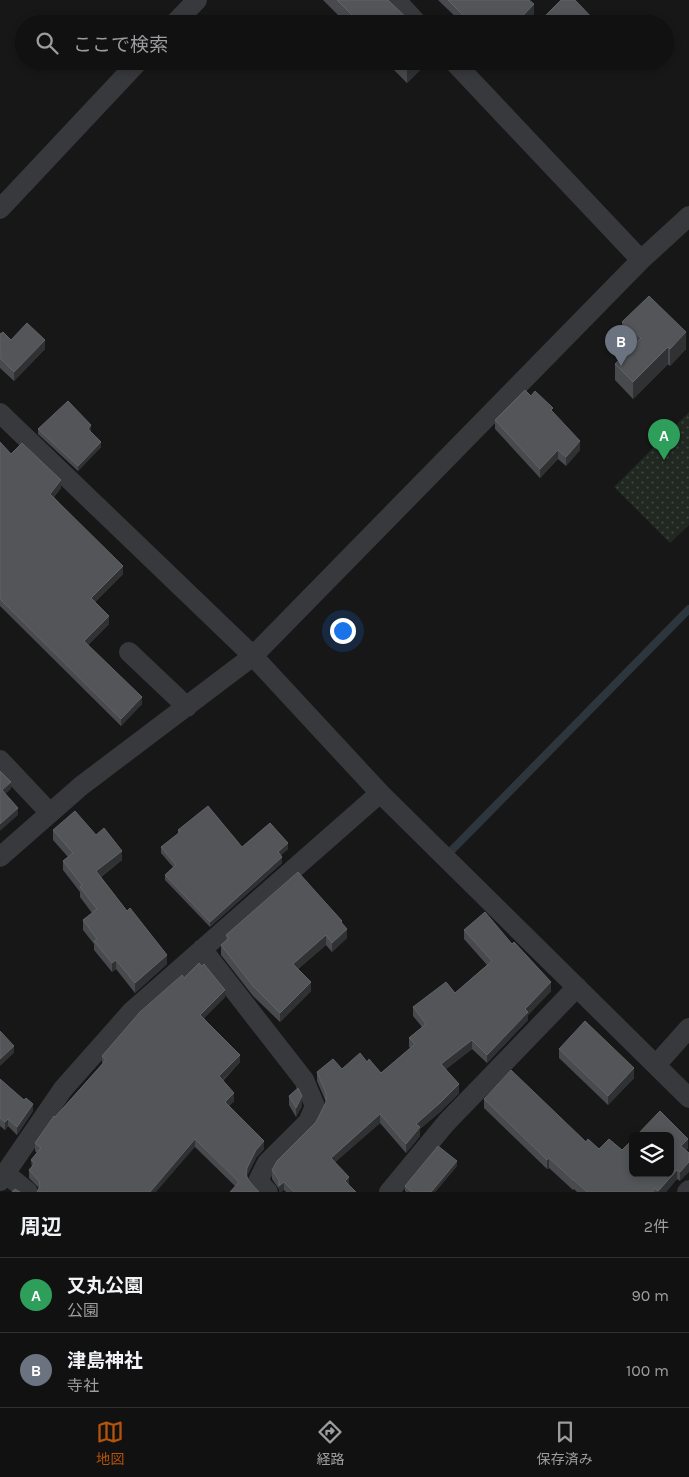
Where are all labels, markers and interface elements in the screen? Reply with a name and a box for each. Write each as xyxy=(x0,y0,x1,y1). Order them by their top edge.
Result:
search box xyxy=(15,15,674,70)
icon: search xyxy=(33,29,61,57)
text: ここで検索 xyxy=(73,34,168,56)
pin: B xyxy=(605,325,637,366)
pin: A xyxy=(648,419,680,460)
your location xyxy=(330,618,356,644)
map controls xyxy=(629,1132,674,1177)
button: layers xyxy=(629,1132,674,1177)
text: 周辺 xyxy=(20,1215,62,1239)
text: 2件 xyxy=(644,1217,669,1236)
text: 又丸公園 xyxy=(67,1275,143,1297)
text: A xyxy=(31,1286,41,1305)
text: 90 m xyxy=(631,1286,669,1305)
text: 公園 xyxy=(67,1301,99,1320)
text: 津島神社 xyxy=(67,1350,143,1372)
text: B xyxy=(31,1361,41,1380)
text: 100 m xyxy=(626,1361,669,1380)
text: 寺社 xyxy=(67,1376,99,1395)
tab: 地図 xyxy=(96,1418,124,1468)
tab: 経路 xyxy=(316,1418,344,1468)
tab: 保存済み xyxy=(537,1418,593,1468)

